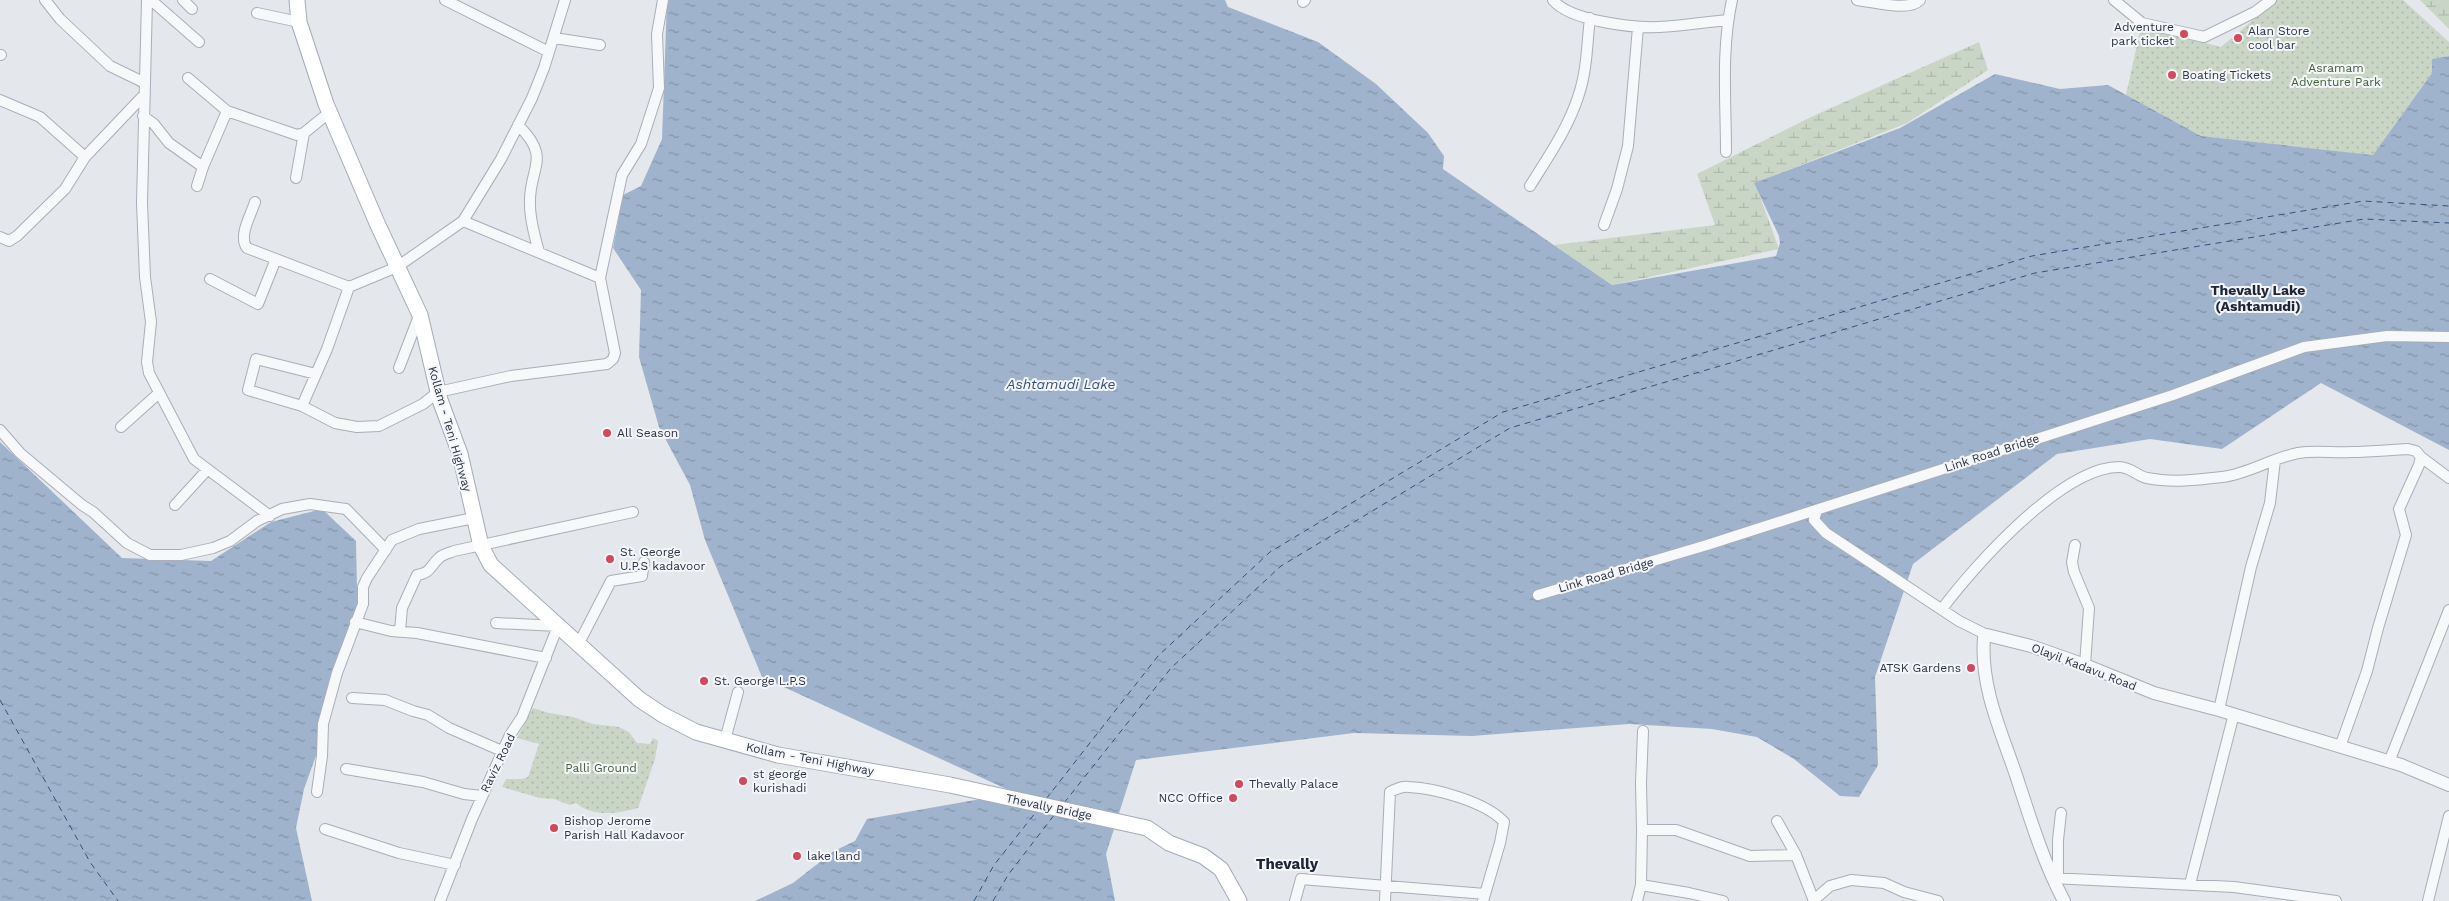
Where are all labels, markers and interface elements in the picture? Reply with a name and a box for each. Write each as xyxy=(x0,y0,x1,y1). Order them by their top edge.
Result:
place label: Adventure park ticket xyxy=(2111,20,2174,48)
place label: Alan Store cool bar xyxy=(2248,24,2310,52)
marker: Adventure park ticket xyxy=(2178,28,2190,40)
marker: Alan Store cool bar xyxy=(2232,32,2244,44)
park label: Asramam Adventure Park xyxy=(2291,61,2381,89)
place label: Boating Tickets xyxy=(2182,68,2271,82)
marker: Boating Tickets xyxy=(2166,69,2178,81)
district label: Thevally Lake (Ashtamudi) xyxy=(2211,282,2305,314)
street label: Kollam - Teni Highway xyxy=(425,365,475,494)
water label: Ashtamudi Lake xyxy=(1006,376,1115,392)
place label: All Season xyxy=(617,426,678,440)
marker: All Season xyxy=(601,427,613,439)
street label: Link Road Bridge xyxy=(1943,431,2041,475)
place label: St. George U.P.S kadavoor xyxy=(620,545,706,573)
marker: St. George U.P.S kadavoor xyxy=(604,553,616,565)
street label: Link Road Bridge xyxy=(1557,555,1655,595)
street label: Olayil Kadavu Road xyxy=(2029,640,2139,694)
place label: ATSK Gardens xyxy=(1879,661,1961,675)
marker: ATSK Gardens xyxy=(1965,662,1977,674)
place label: St. George L.P.S xyxy=(714,674,806,688)
marker: St. George L.P.S xyxy=(698,675,710,687)
street label: Raviz Road xyxy=(478,731,518,795)
street label: Kollam - Teni Highway xyxy=(745,740,876,778)
park label: Palli Ground xyxy=(565,761,637,775)
place label: st george kurishadi xyxy=(753,767,807,795)
marker: st george kurishadi xyxy=(737,775,749,787)
place label: Thevally Palace xyxy=(1249,777,1338,791)
marker: Thevally Palace xyxy=(1233,778,1245,790)
street label: Thevally Bridge xyxy=(1005,791,1093,823)
place label: NCC Office xyxy=(1158,791,1223,805)
marker: NCC Office xyxy=(1227,792,1239,804)
place label: Bishop Jerome Parish Hall Kadavoor xyxy=(564,814,685,842)
marker: Bishop Jerome Parish Hall Kadavoor xyxy=(548,822,560,834)
place label: lake land xyxy=(807,849,860,863)
marker: lake land xyxy=(791,850,803,862)
district label: Thevally xyxy=(1256,855,1319,873)

